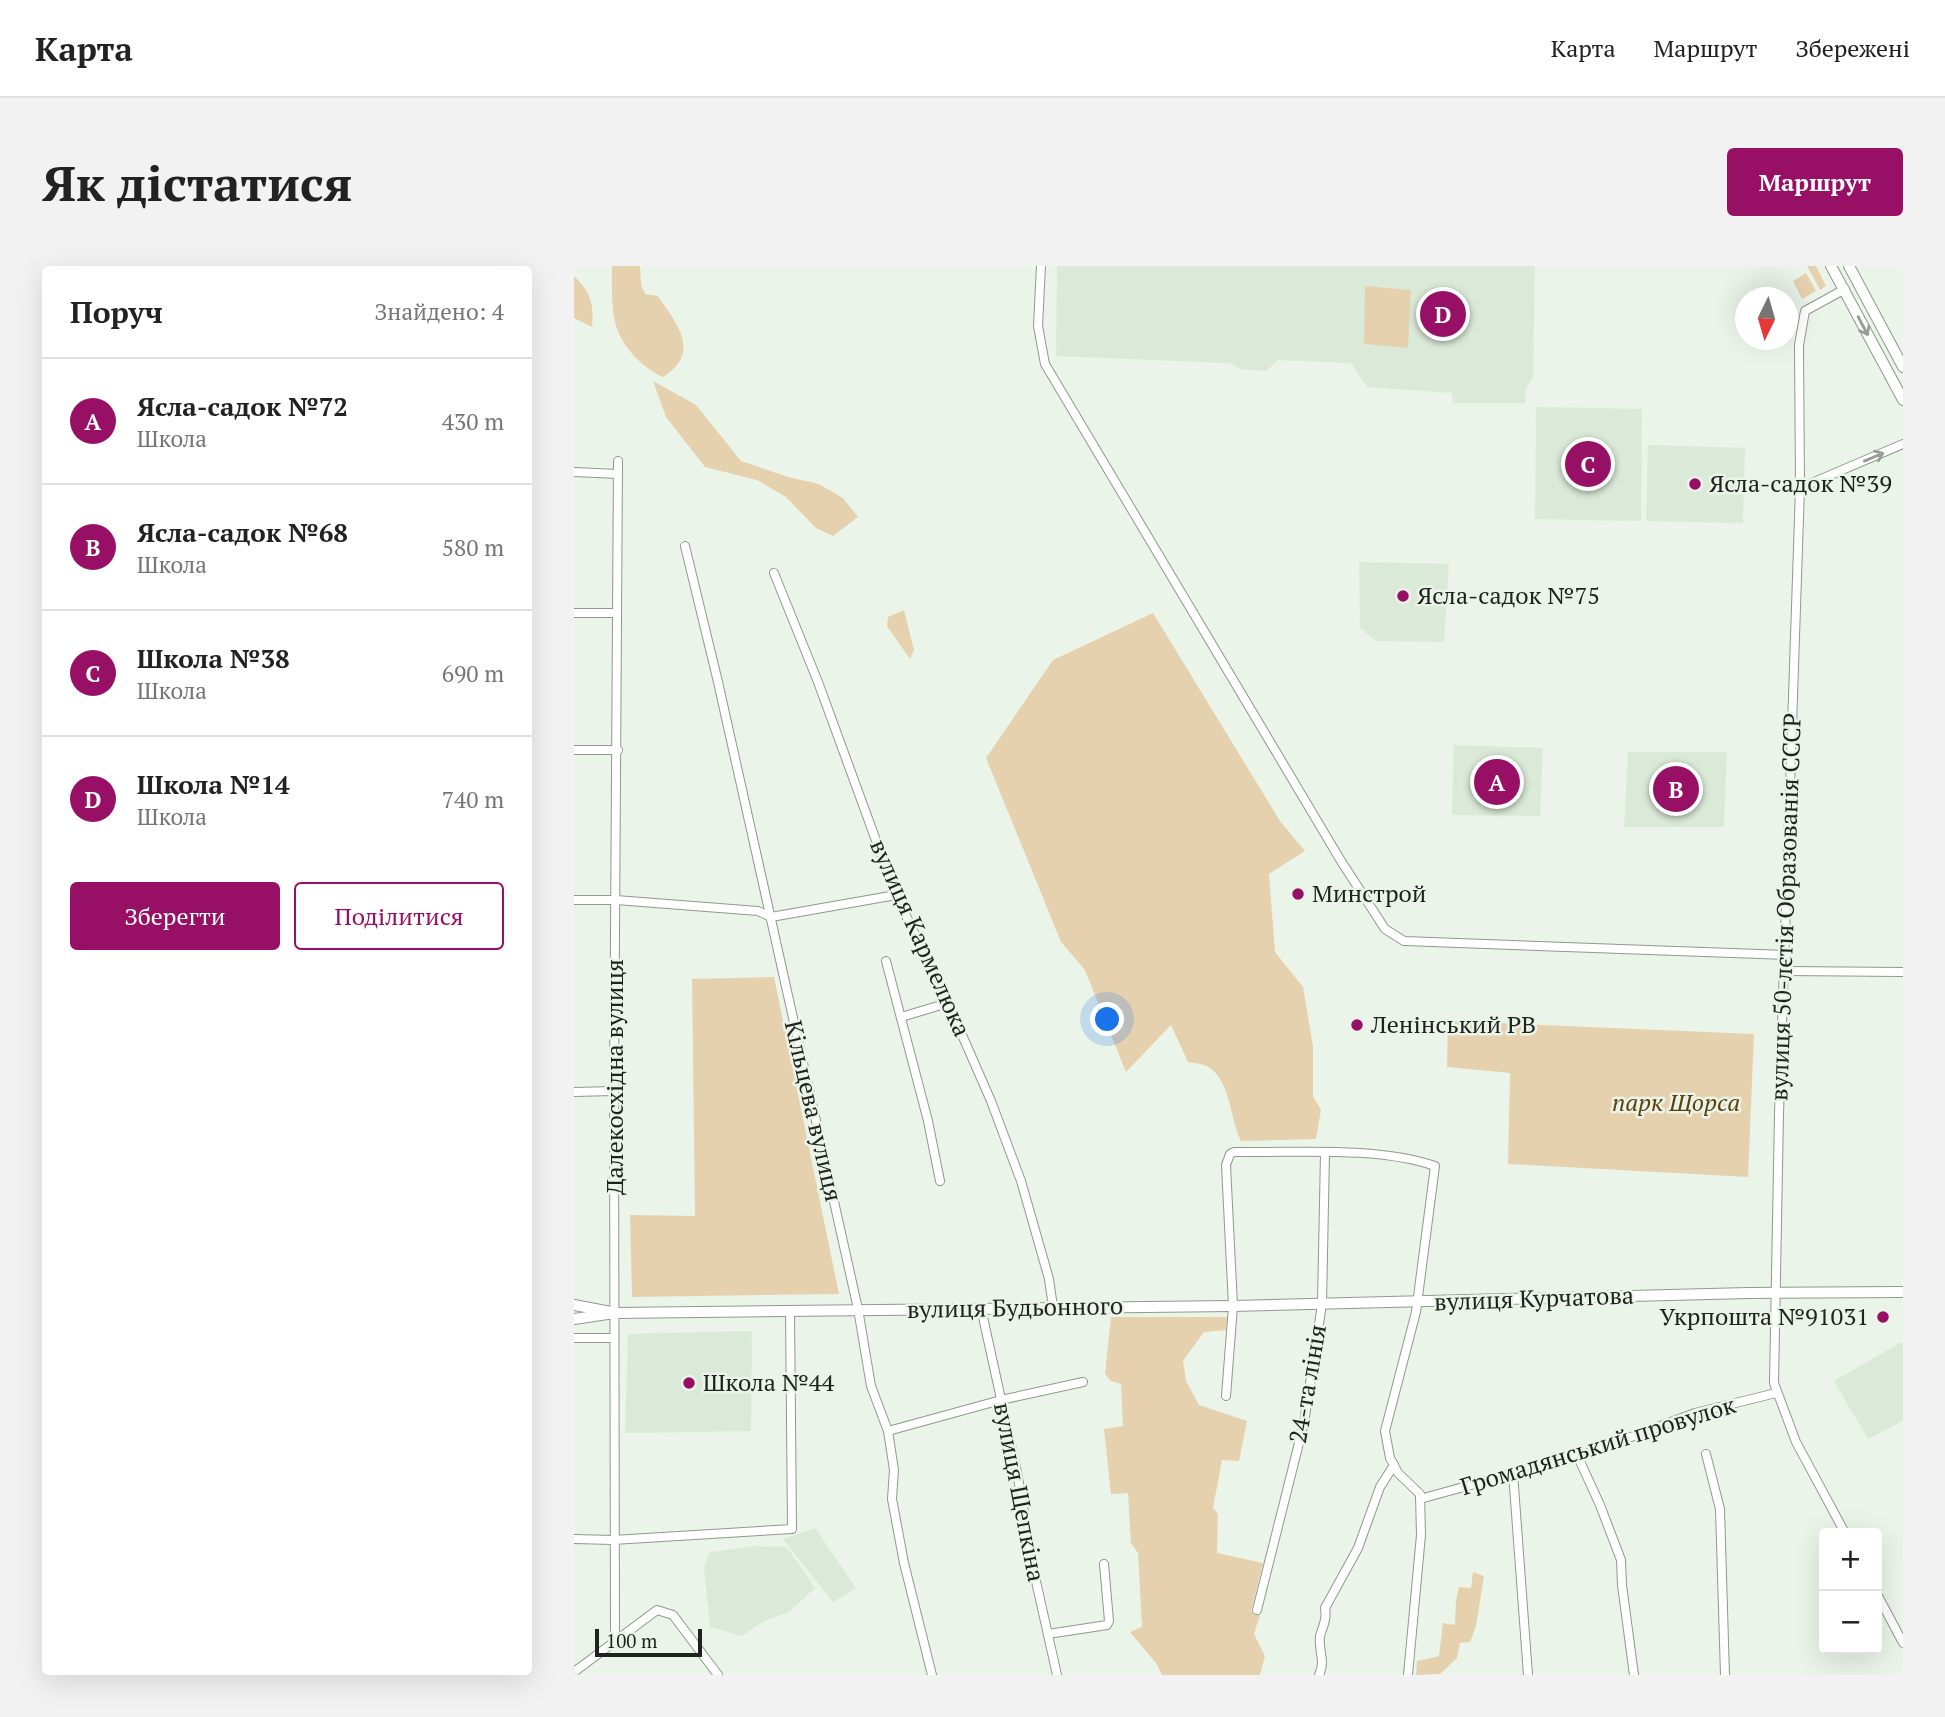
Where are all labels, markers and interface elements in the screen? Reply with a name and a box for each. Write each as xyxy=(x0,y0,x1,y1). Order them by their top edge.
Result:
text: Карта xyxy=(35,27,133,70)
text: Карта xyxy=(1551,32,1616,64)
text: Маршрут xyxy=(1654,32,1757,64)
text: Збережені xyxy=(1795,32,1910,64)
button: Маршрут xyxy=(1727,148,1903,216)
text: Як дістатися xyxy=(42,150,352,215)
north arrow xyxy=(1735,287,1798,350)
pin: D xyxy=(1420,288,1466,340)
text: Поруч xyxy=(70,292,163,332)
text: Знайдено: 4 xyxy=(375,296,504,327)
one-way arrow xyxy=(1857,315,1871,336)
text: Ясла-садок №72 xyxy=(137,389,348,423)
text: A xyxy=(85,406,101,437)
text: 430 m xyxy=(442,406,504,437)
text: Школа xyxy=(137,423,207,454)
pin: C xyxy=(1565,438,1611,490)
one-way arrow xyxy=(1863,450,1884,463)
place label: Ясла-садок №39 xyxy=(1709,467,1892,499)
marker: Ясла-садок №39 xyxy=(1687,476,1703,492)
text: Ясла-садок №68 xyxy=(137,515,348,549)
text: B xyxy=(86,532,100,563)
text: 580 m xyxy=(442,532,504,563)
text: Школа xyxy=(137,549,207,580)
place label: Ясла-садок №75 xyxy=(1417,579,1600,611)
marker: Ясла-садок №75 xyxy=(1395,588,1411,604)
text: Школа №38 xyxy=(137,641,290,675)
text: C xyxy=(86,658,101,689)
text: 690 m xyxy=(442,658,504,689)
text: Школа xyxy=(137,675,207,706)
street label: вулиця 50-лєтія Образованія СССР xyxy=(1762,712,1808,1102)
pin: A xyxy=(1474,756,1520,808)
pin: B xyxy=(1653,763,1699,815)
text: Школа №14 xyxy=(137,767,290,801)
text: D xyxy=(85,784,101,815)
text: 740 m xyxy=(442,784,504,815)
text: Школа xyxy=(137,801,207,832)
street label: вулиця Кармелюка xyxy=(863,834,979,1041)
place label: Минстрой xyxy=(1312,877,1426,909)
button: Зберегти xyxy=(70,882,280,950)
button: Поділитися xyxy=(294,882,504,950)
marker: Минстрой xyxy=(1290,886,1306,902)
street label: Далекосхідна вулиця xyxy=(598,959,630,1195)
your location xyxy=(1090,1002,1124,1036)
place label: Ленінський РВ xyxy=(1370,1008,1536,1040)
street label: Кільцева вулиця xyxy=(778,1017,850,1204)
marker: Ленінський РВ xyxy=(1349,1017,1365,1033)
park label: парк Щорса xyxy=(1612,1086,1740,1118)
street label: вулиця Курчатова xyxy=(1433,1279,1634,1317)
street label: вулиця Будьонного xyxy=(907,1289,1123,1325)
place label: Укрпошта №91031 xyxy=(1659,1300,1869,1332)
marker: Укрпошта №91031 xyxy=(1875,1309,1891,1325)
street label: 24-та лінія xyxy=(1281,1322,1333,1446)
place label: Школа №44 xyxy=(703,1366,835,1398)
marker: Школа №44 xyxy=(681,1375,697,1391)
street label: Громадянський провулок xyxy=(1456,1388,1739,1502)
street label: вулиця Щепкіна xyxy=(987,1399,1053,1584)
map controls xyxy=(1819,1528,1882,1654)
button: + xyxy=(1819,1528,1882,1591)
button: − xyxy=(1819,1591,1882,1654)
scale bar xyxy=(595,1626,702,1658)
text: 100 m xyxy=(606,1628,657,1653)

